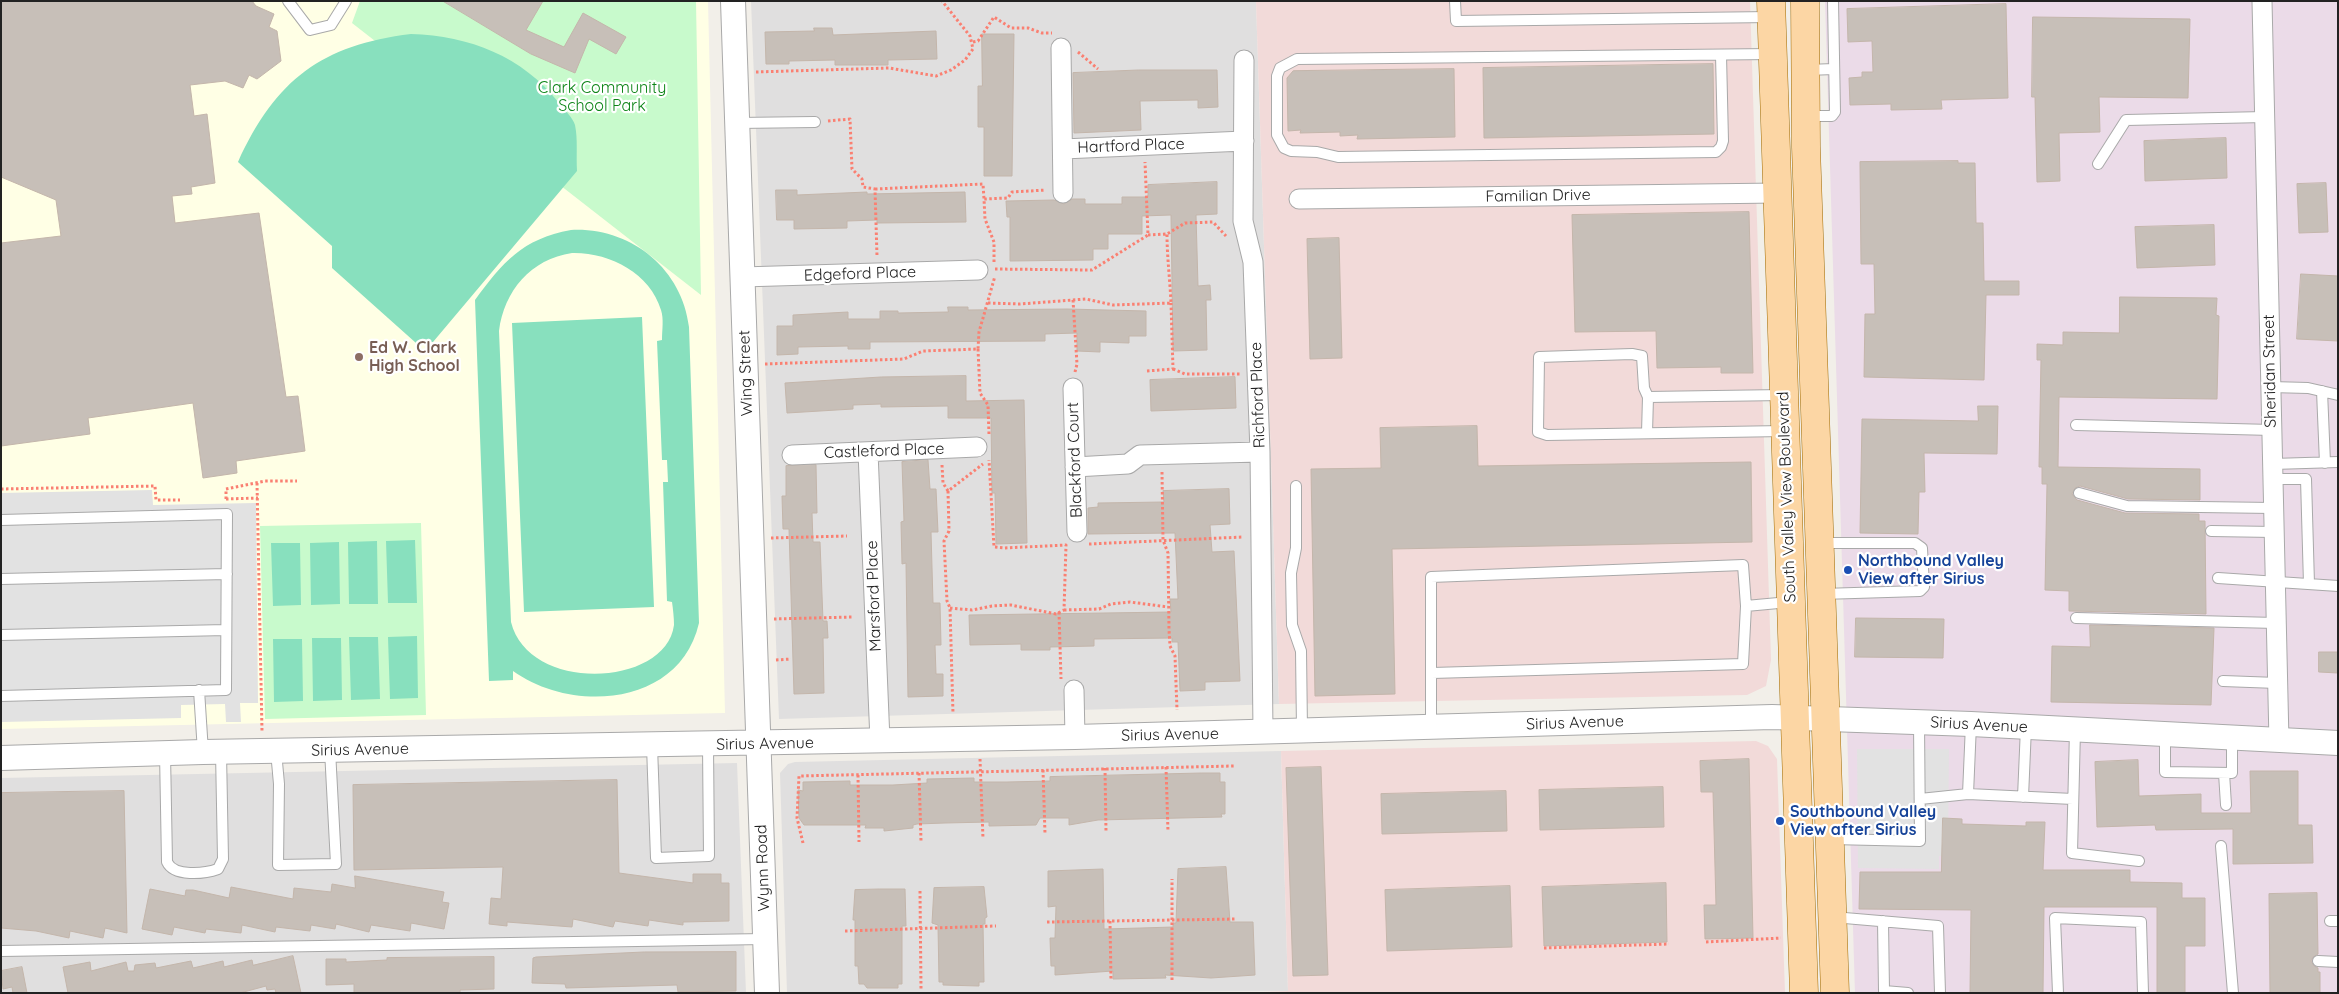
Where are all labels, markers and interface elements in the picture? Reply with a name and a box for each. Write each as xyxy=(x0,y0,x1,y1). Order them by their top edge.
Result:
park label: Clark Community School Park xyxy=(538,78,666,116)
street label: Hartford Place xyxy=(1077,135,1185,157)
street label: Familian Drive xyxy=(1485,185,1591,207)
street label: Edgeford Place xyxy=(804,262,916,286)
street label: Sheridan Street xyxy=(2259,314,2281,428)
street label: Wing Street xyxy=(735,330,757,416)
place label: Ed W. Clark High School xyxy=(369,338,460,376)
street label: Richford Place xyxy=(1247,341,1269,449)
marker: Ed W. Clark High School xyxy=(353,351,365,363)
street label: South Valley View Boulevard xyxy=(1774,391,1800,603)
street label: Blackford Court xyxy=(1063,402,1087,518)
street label: Castleford Place xyxy=(823,439,945,463)
street label: Marsford Place xyxy=(862,540,886,652)
place label: Northbound Valley View after Sirius xyxy=(1858,551,2004,589)
marker: Northbound Valley View after Sirius xyxy=(1842,564,1854,576)
street label: Sirius Avenue xyxy=(1526,712,1624,734)
street label: Sirius Avenue xyxy=(1930,713,2028,737)
street label: Sirius Avenue xyxy=(1121,725,1219,745)
street label: Sirius Avenue xyxy=(716,734,814,754)
street label: Sirius Avenue xyxy=(311,740,409,760)
place label: Southbound Valley View after Sirius xyxy=(1790,802,1936,840)
marker: Southbound Valley View after Sirius xyxy=(1774,815,1786,827)
street label: Wynn Road xyxy=(752,824,774,912)

